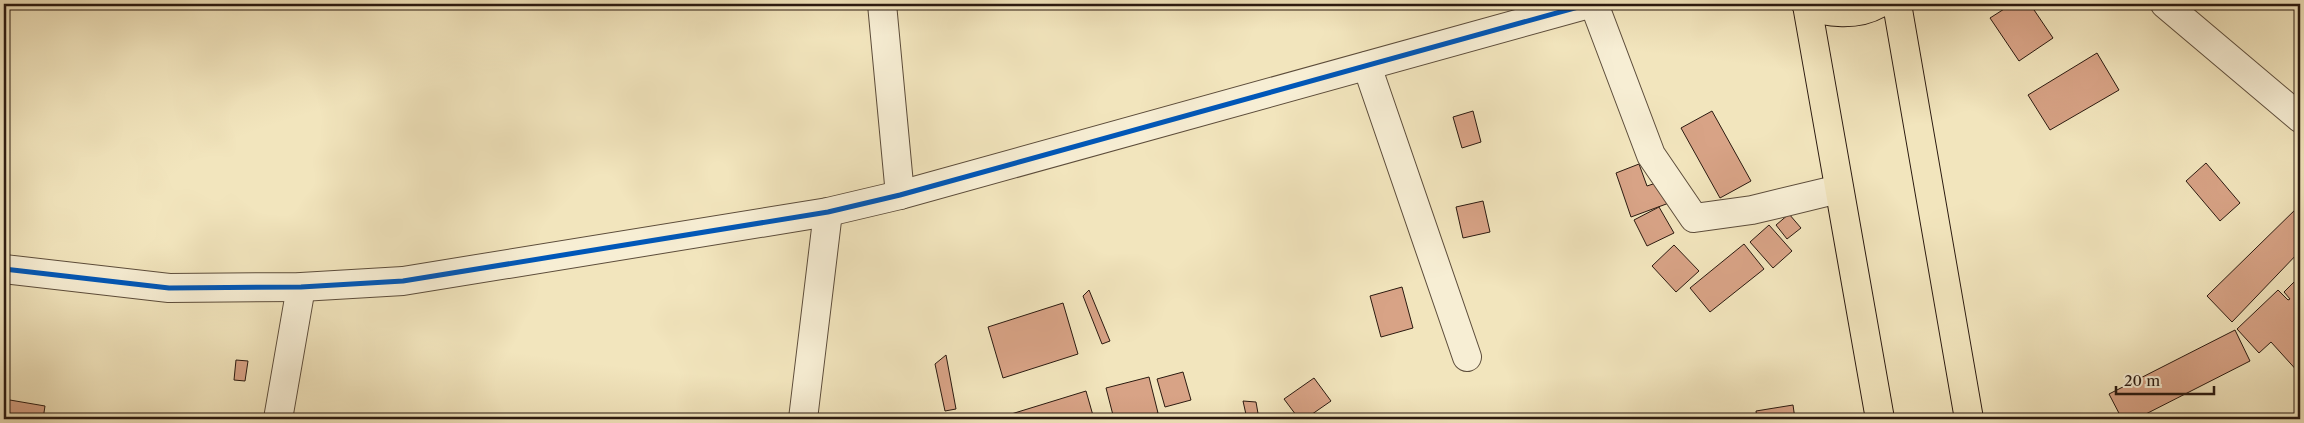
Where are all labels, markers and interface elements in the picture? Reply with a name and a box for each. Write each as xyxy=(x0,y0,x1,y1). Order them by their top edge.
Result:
scale bar xyxy=(2116,363,2214,395)
text: 20 m xyxy=(2124,371,2160,390)

